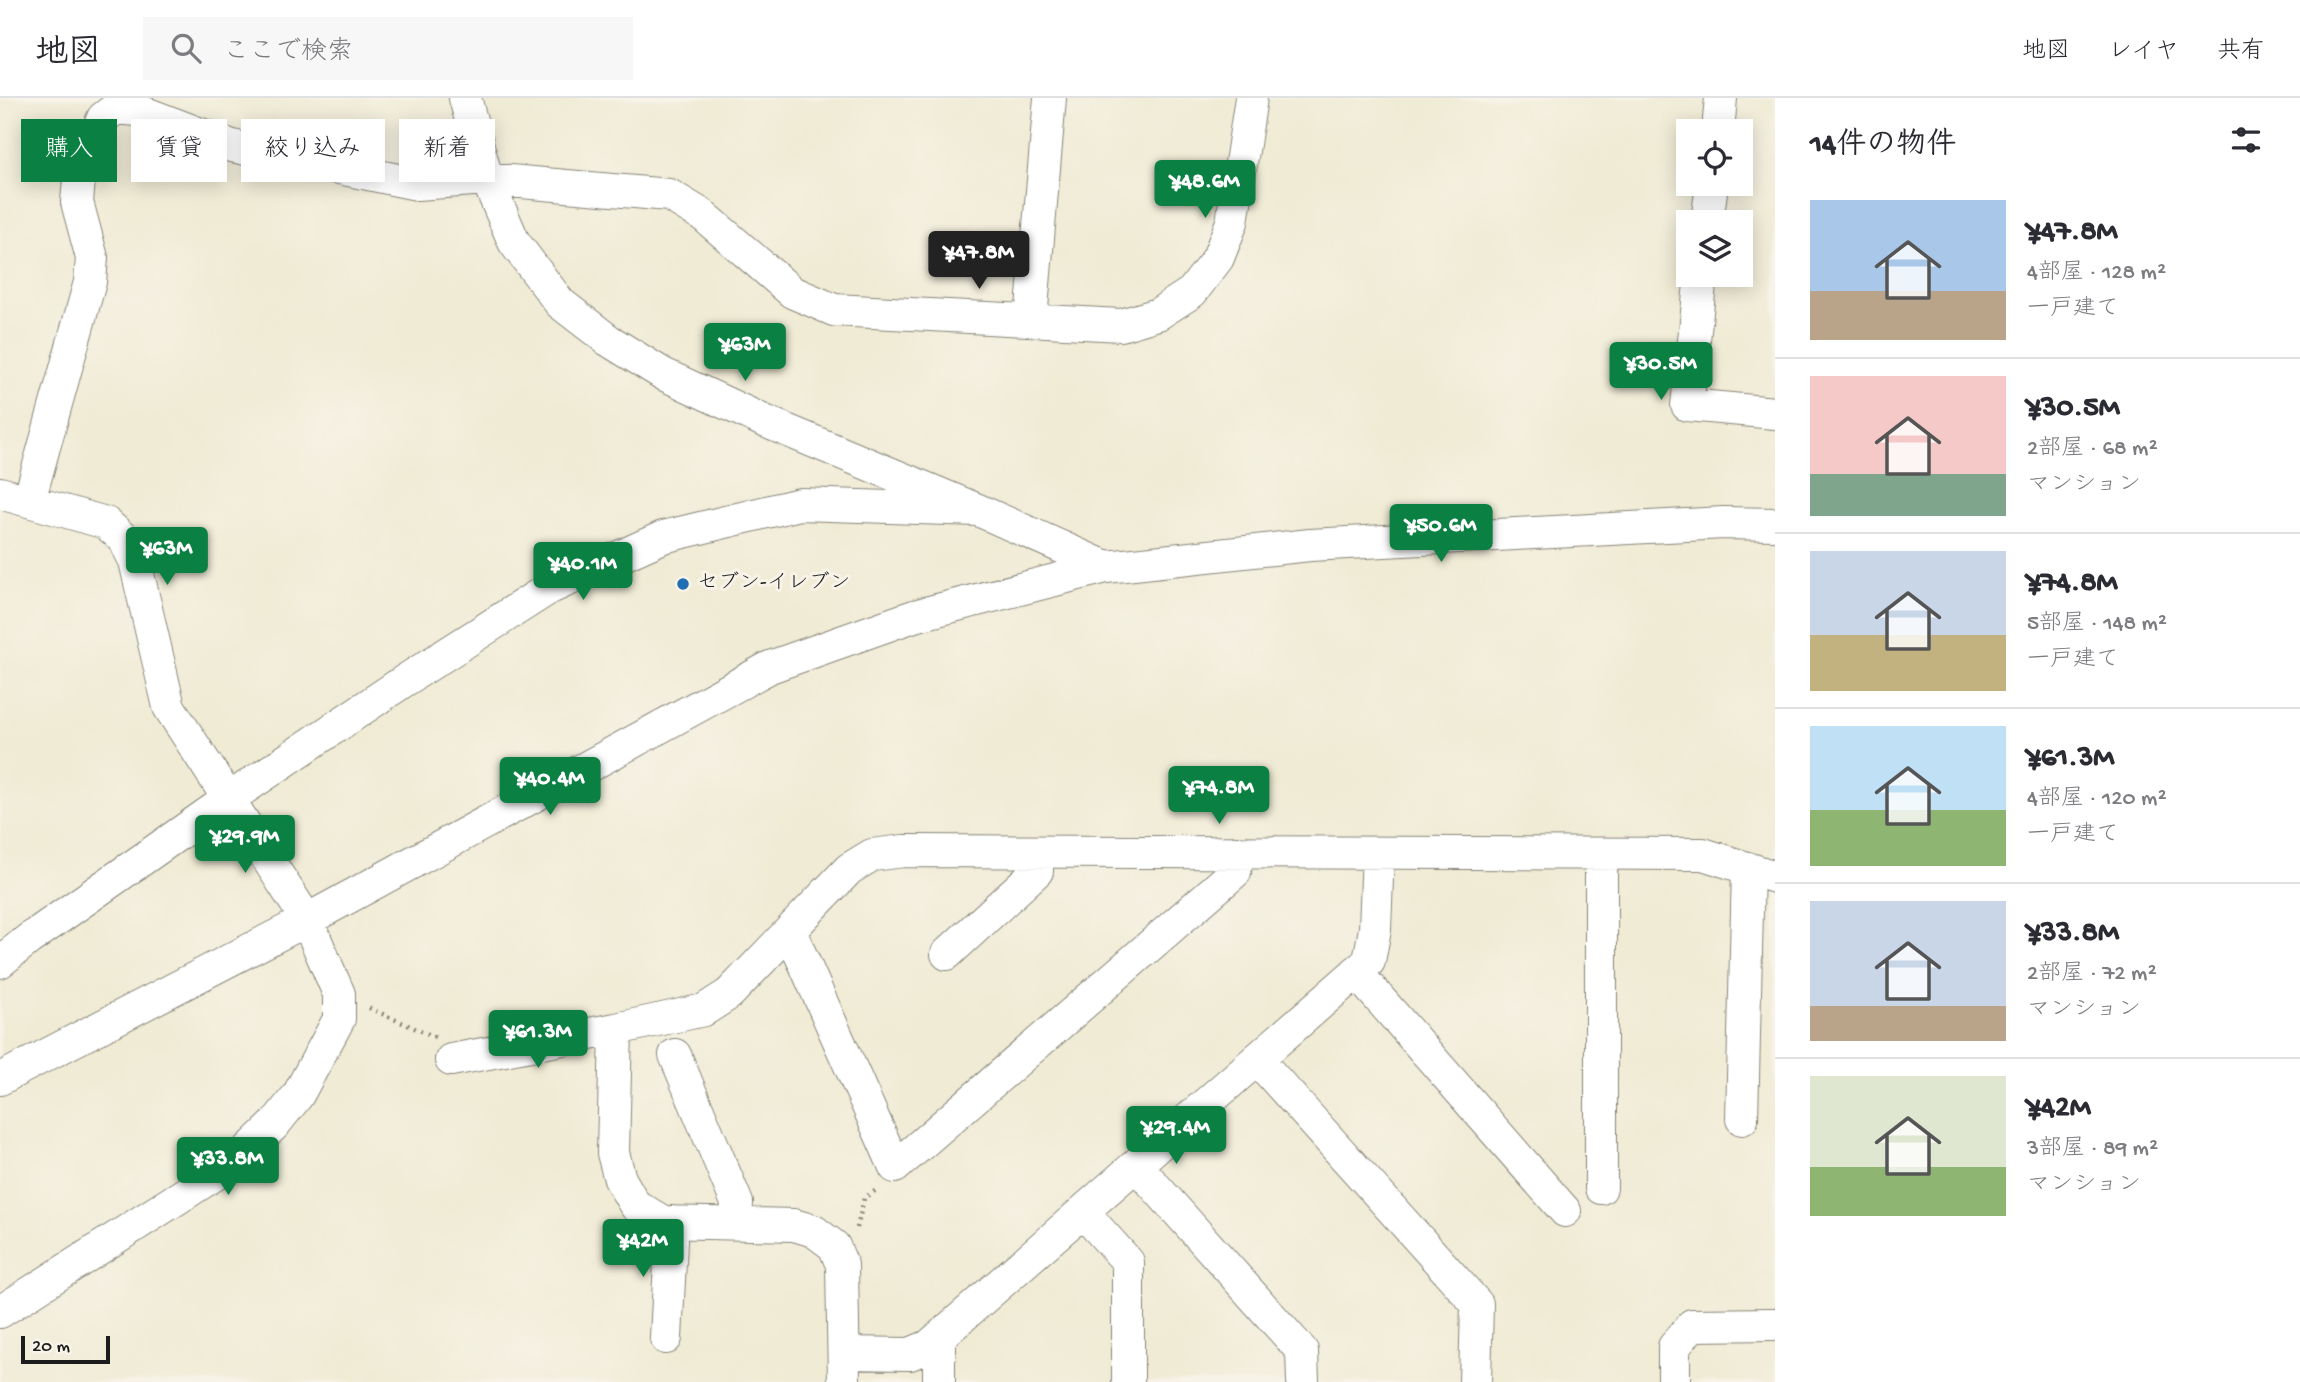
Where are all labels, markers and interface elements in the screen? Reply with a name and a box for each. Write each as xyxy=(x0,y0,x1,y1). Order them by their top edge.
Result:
search box xyxy=(143,17,633,80)
icon: search xyxy=(167,29,205,67)
text: 地図 xyxy=(35,36,101,74)
text: ここで検索 xyxy=(223,38,353,69)
text: 地図 xyxy=(2022,38,2070,67)
text: レイヤ xyxy=(2108,38,2179,67)
text: 共有 xyxy=(2217,38,2265,67)
chip: 購入 xyxy=(21,119,117,182)
chip: 賃貸 xyxy=(131,119,227,182)
chip: 絞り込み xyxy=(241,119,385,182)
chip: 新着 xyxy=(399,119,495,182)
map controls xyxy=(1676,119,1753,287)
button: locate xyxy=(1676,119,1753,196)
icon: filters xyxy=(2227,121,2265,159)
text: 14件の物件 xyxy=(1810,129,1956,164)
pin: ¥48.6M xyxy=(1148,160,1262,220)
text: ¥48.6M xyxy=(1171,169,1240,196)
button: layers xyxy=(1676,210,1753,287)
text: ¥47.8M xyxy=(2027,216,2117,251)
icon: home xyxy=(1866,228,1950,312)
pin: ¥47.8M xyxy=(922,232,1036,291)
text: ¥47.8M xyxy=(944,240,1014,267)
text: 4部屋 · 128 m² xyxy=(2027,260,2166,287)
text: 一戸建て xyxy=(2027,296,2119,323)
pin: ¥63M xyxy=(704,324,786,383)
text: ¥63M xyxy=(720,332,770,359)
pin: ¥30.5M xyxy=(1604,342,1718,402)
text: ¥30.5M xyxy=(1626,351,1696,378)
text: ¥30.5M xyxy=(2027,392,2120,427)
icon: home xyxy=(1866,404,1950,488)
text: 2部屋 · 68 m² xyxy=(2027,436,2158,463)
text: マンション xyxy=(2027,472,2141,499)
pin: ¥50.6M xyxy=(1384,504,1498,564)
text: ¥50.6M xyxy=(1406,513,1476,540)
pin: ¥63M xyxy=(126,528,208,587)
text: ¥63M xyxy=(142,536,192,563)
pin: ¥40.1M xyxy=(526,542,640,602)
text: ¥40.1M xyxy=(549,551,617,578)
text: ¥74.8M xyxy=(2027,567,2117,602)
place label: セブン-イレブン xyxy=(697,571,851,597)
marker: セブン-イレブン xyxy=(675,576,691,592)
icon: home xyxy=(1866,579,1950,663)
text: 5部屋 · 148 m² xyxy=(2027,611,2167,638)
text: 一戸建て xyxy=(2027,647,2119,674)
text: ¥61.3M xyxy=(2027,742,2114,777)
icon: home xyxy=(1866,754,1950,838)
pin: ¥40.4M xyxy=(493,758,607,817)
text: ¥40.4M xyxy=(516,766,584,793)
pin: ¥74.8M xyxy=(1162,766,1276,826)
text: ¥74.8M xyxy=(1184,775,1254,802)
text: 4部屋 · 120 m² xyxy=(2027,786,2167,813)
pin: ¥29.9M xyxy=(188,816,302,875)
text: 一戸建て xyxy=(2027,822,2119,849)
text: ¥29.9M xyxy=(211,824,279,851)
text: ¥33.8M xyxy=(2027,917,2119,952)
icon: home xyxy=(1866,929,1950,1013)
text: 2部屋 · 72 m² xyxy=(2027,961,2157,988)
text: マンション xyxy=(2027,997,2141,1024)
pin: ¥61.3M xyxy=(481,1010,595,1070)
text: ¥61.3M xyxy=(505,1019,571,1046)
text: ¥42M xyxy=(2027,1092,2091,1127)
icon: home xyxy=(1866,1104,1950,1188)
pin: ¥29.4M xyxy=(1119,1107,1233,1166)
text: ¥29.4M xyxy=(1142,1115,1210,1142)
text: 3部屋 · 89 m² xyxy=(2027,1136,2158,1163)
pin: ¥33.8M xyxy=(171,1138,285,1197)
text: ¥33.8M xyxy=(193,1146,263,1173)
text: マンション xyxy=(2027,1172,2141,1199)
pin: ¥42M xyxy=(602,1220,684,1279)
text: ¥42M xyxy=(619,1228,667,1255)
scale bar xyxy=(21,1333,110,1365)
text: 20 m xyxy=(32,1336,70,1359)

